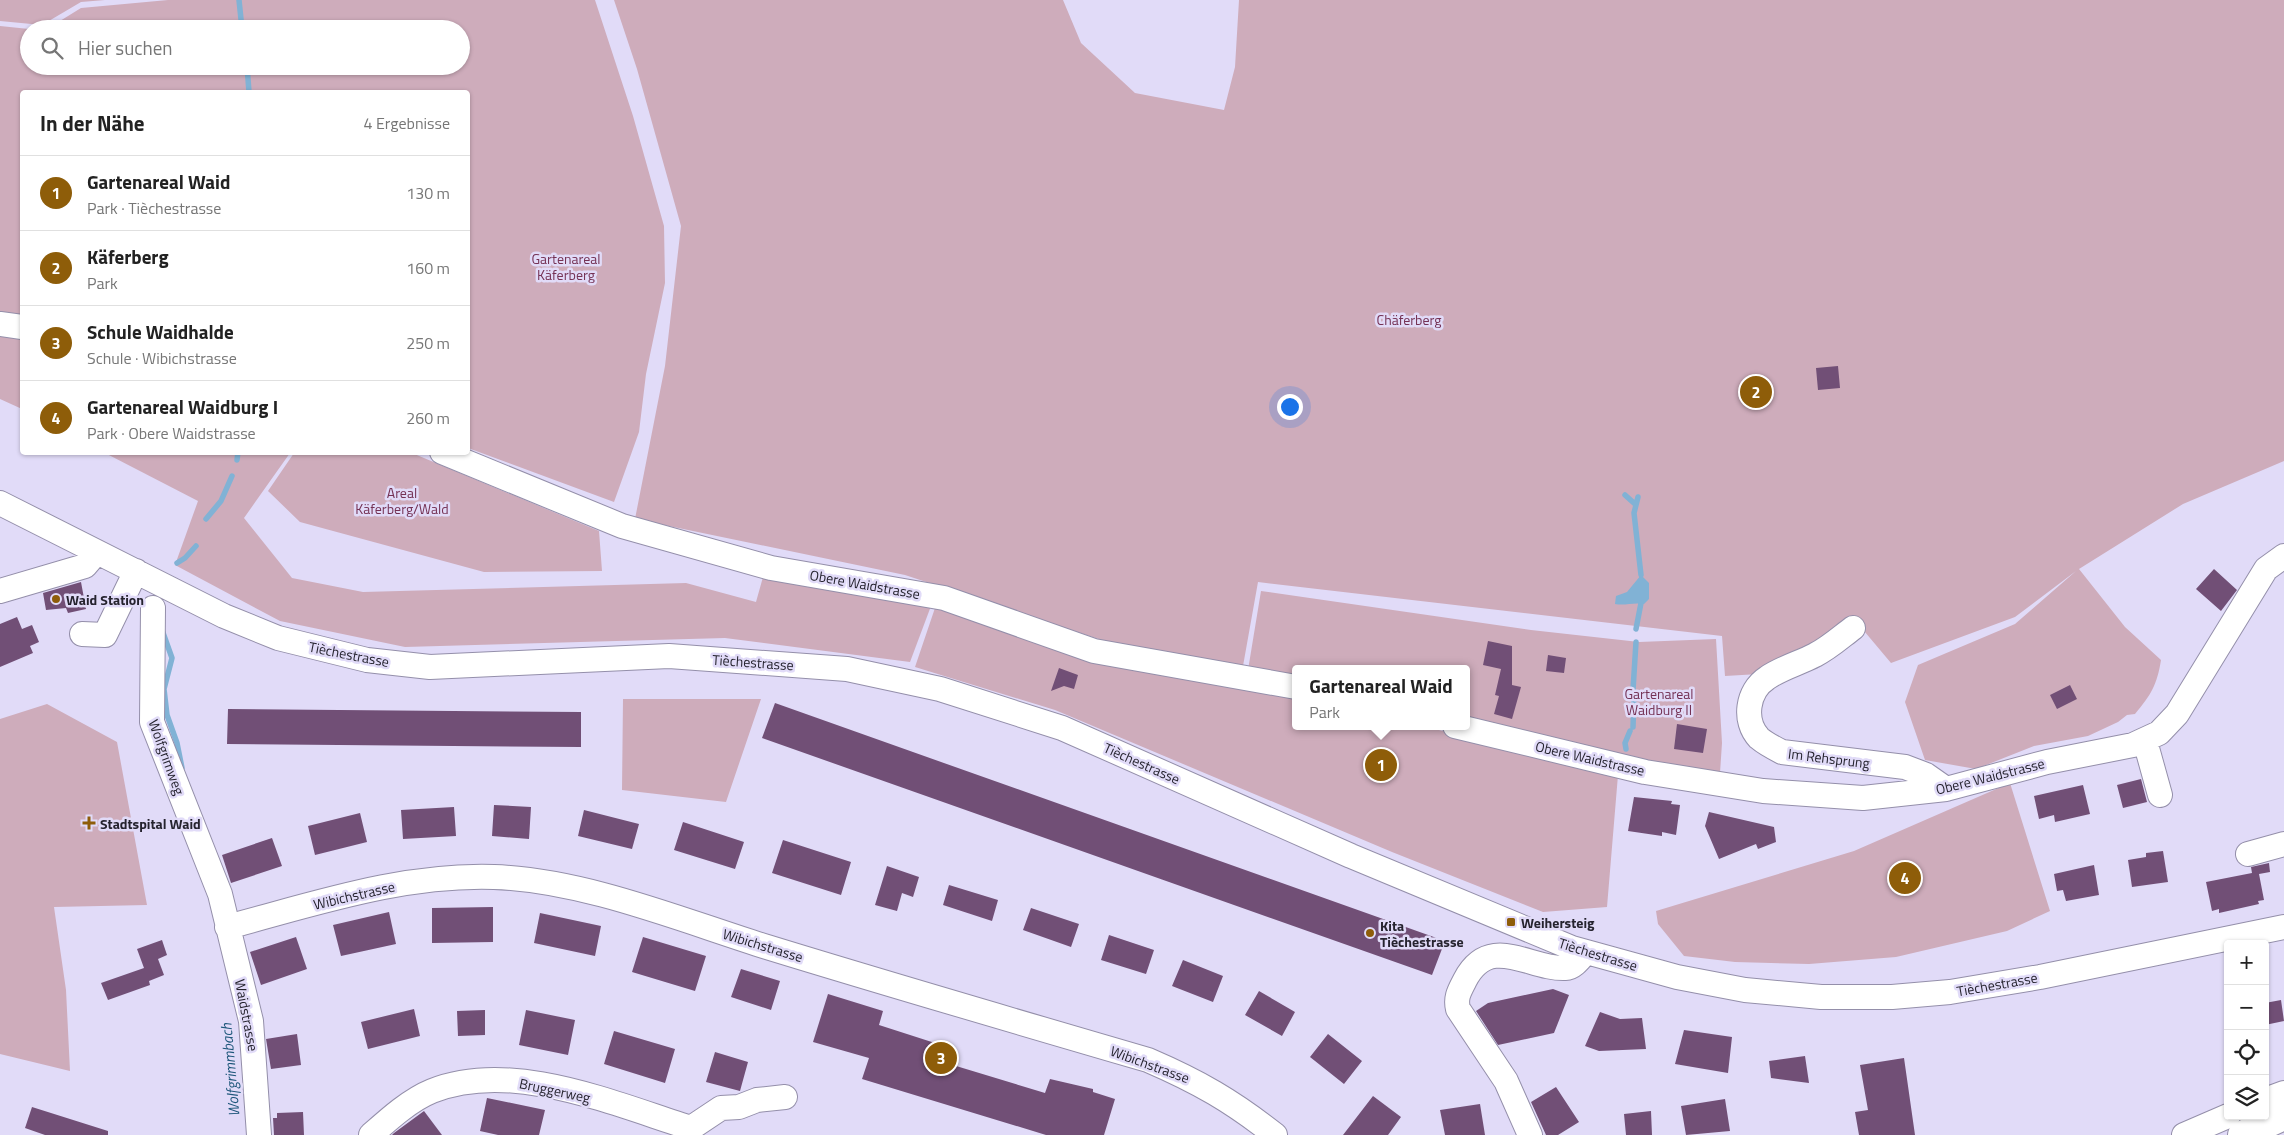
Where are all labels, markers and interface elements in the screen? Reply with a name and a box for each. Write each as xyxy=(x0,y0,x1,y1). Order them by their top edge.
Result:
search box xyxy=(20,20,470,75)
text: Hier suchen xyxy=(78,33,173,62)
icon: search xyxy=(38,34,66,62)
text: In der Nähe xyxy=(40,107,145,139)
text: 4 Ergebnisse xyxy=(363,111,450,135)
text: Gartenareal Waid xyxy=(87,167,230,196)
text: 1 xyxy=(52,181,60,205)
text: 130 m xyxy=(406,181,450,205)
text: Park · Tièchestrasse xyxy=(87,196,221,220)
text: Käferberg xyxy=(87,242,169,271)
park label: Gartenareal Käferberg xyxy=(531,248,601,285)
text: 2 xyxy=(52,256,60,280)
text: 160 m xyxy=(406,256,450,280)
text: Park xyxy=(87,271,118,295)
park label: Chäferberg xyxy=(1377,309,1441,330)
text: Schule Waidhalde xyxy=(87,317,234,346)
text: 3 xyxy=(52,331,60,355)
text: 250 m xyxy=(406,331,450,355)
text: Schule · Wibichstrasse xyxy=(87,346,237,370)
pin: 2 xyxy=(1740,373,1772,411)
text: Gartenareal Waidburg I xyxy=(87,392,278,421)
your location xyxy=(1277,394,1303,420)
text: 4 xyxy=(52,406,60,430)
text: 260 m xyxy=(406,406,450,430)
text: Park · Obere Waidstrasse xyxy=(87,421,256,445)
park label: Areal Käferberg/Wald xyxy=(355,482,449,519)
street label: Obere Waidstrasse xyxy=(808,564,922,604)
place label: Waid Station xyxy=(66,589,144,610)
marker: Waid Station xyxy=(50,593,62,605)
street label: Tièchestrasse xyxy=(307,636,391,672)
street label: Tièchestrasse xyxy=(712,649,794,675)
popup xyxy=(1292,665,1470,730)
text: Gartenareal Waid xyxy=(1309,671,1453,700)
park label: Gartenareal Waidburg II xyxy=(1624,683,1694,720)
text: Park xyxy=(1309,700,1340,724)
street label: Wolfgrimweg xyxy=(144,716,190,798)
street label: Obere Waidstrasse xyxy=(1533,735,1647,781)
street label: Tièchestrasse xyxy=(1100,737,1184,789)
street label: Im Rehsprung xyxy=(1787,743,1871,773)
pin: 1 xyxy=(1365,746,1397,784)
street label: Obere Waidstrasse xyxy=(1933,752,2047,800)
place label: Stadtspital Waid xyxy=(100,813,201,834)
marker: Stadtspital Waid xyxy=(82,816,96,830)
pin: 4 xyxy=(1889,859,1921,897)
street label: Wibichstrasse xyxy=(311,875,397,915)
place label: Weihersteig xyxy=(1521,912,1595,933)
place label: Kita Tièchestrasse xyxy=(1380,915,1464,952)
marker: Weihersteig xyxy=(1505,916,1517,928)
street label: Wibichstrasse xyxy=(720,923,806,967)
marker: Kita Tièchestrasse xyxy=(1364,927,1376,939)
street label: Tièchestrasse xyxy=(1556,932,1640,976)
map controls xyxy=(2224,940,2269,1120)
button: + xyxy=(2224,940,2269,985)
street label: Tièchestrasse xyxy=(1955,967,2039,1001)
street label: Waidstrasse xyxy=(230,977,264,1053)
button: − xyxy=(2224,985,2269,1030)
water label: Wolfgrimmbach xyxy=(214,1022,246,1118)
button: locate xyxy=(2224,1030,2269,1075)
pin: 3 xyxy=(925,1039,957,1077)
street label: Wibichstrasse xyxy=(1107,1040,1193,1088)
street label: Bruggerweg xyxy=(518,1072,592,1108)
button: layers xyxy=(2224,1075,2269,1120)

